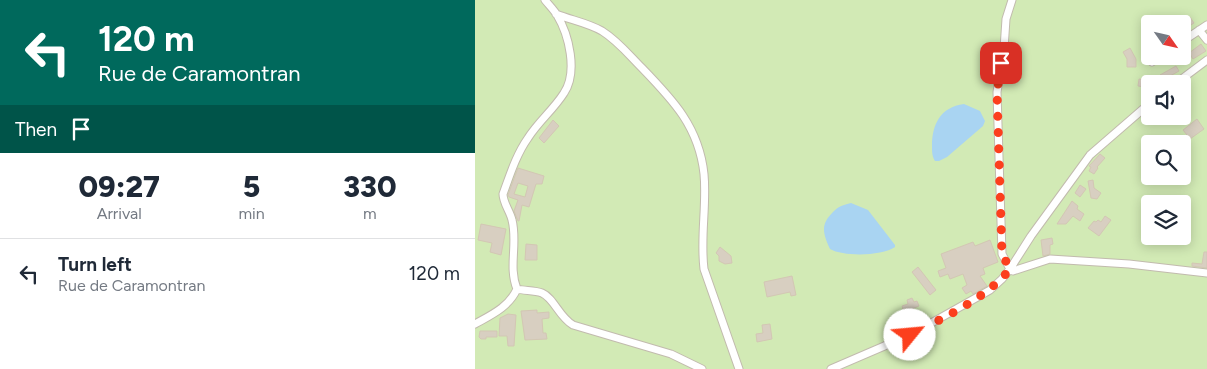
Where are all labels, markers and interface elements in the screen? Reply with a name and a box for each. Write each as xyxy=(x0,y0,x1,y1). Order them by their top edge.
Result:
north arrow xyxy=(1141,15,1191,65)
map controls xyxy=(1141,15,1191,245)
text: 120 m xyxy=(98,18,195,60)
icon: left xyxy=(15,20,80,85)
pin xyxy=(980,42,1022,84)
icon: arrive xyxy=(987,49,1015,77)
text: Rue de Caramontran xyxy=(98,60,301,87)
button: sound xyxy=(1141,75,1191,125)
icon: arrive xyxy=(67,115,95,143)
text: Then xyxy=(15,118,57,141)
button: search xyxy=(1141,135,1191,185)
text: 09:27 xyxy=(79,168,160,205)
text: 5 xyxy=(243,168,260,205)
text: 330 xyxy=(343,168,396,205)
button: layers xyxy=(1141,195,1191,245)
text: Arrival xyxy=(97,204,142,223)
text: min xyxy=(238,204,265,223)
text: m xyxy=(363,204,377,223)
text: Turn left xyxy=(58,253,132,276)
icon: left xyxy=(15,260,43,288)
text: 120 m xyxy=(408,262,460,285)
text: Rue de Caramontran xyxy=(58,276,205,295)
position arrow xyxy=(883,308,935,360)

